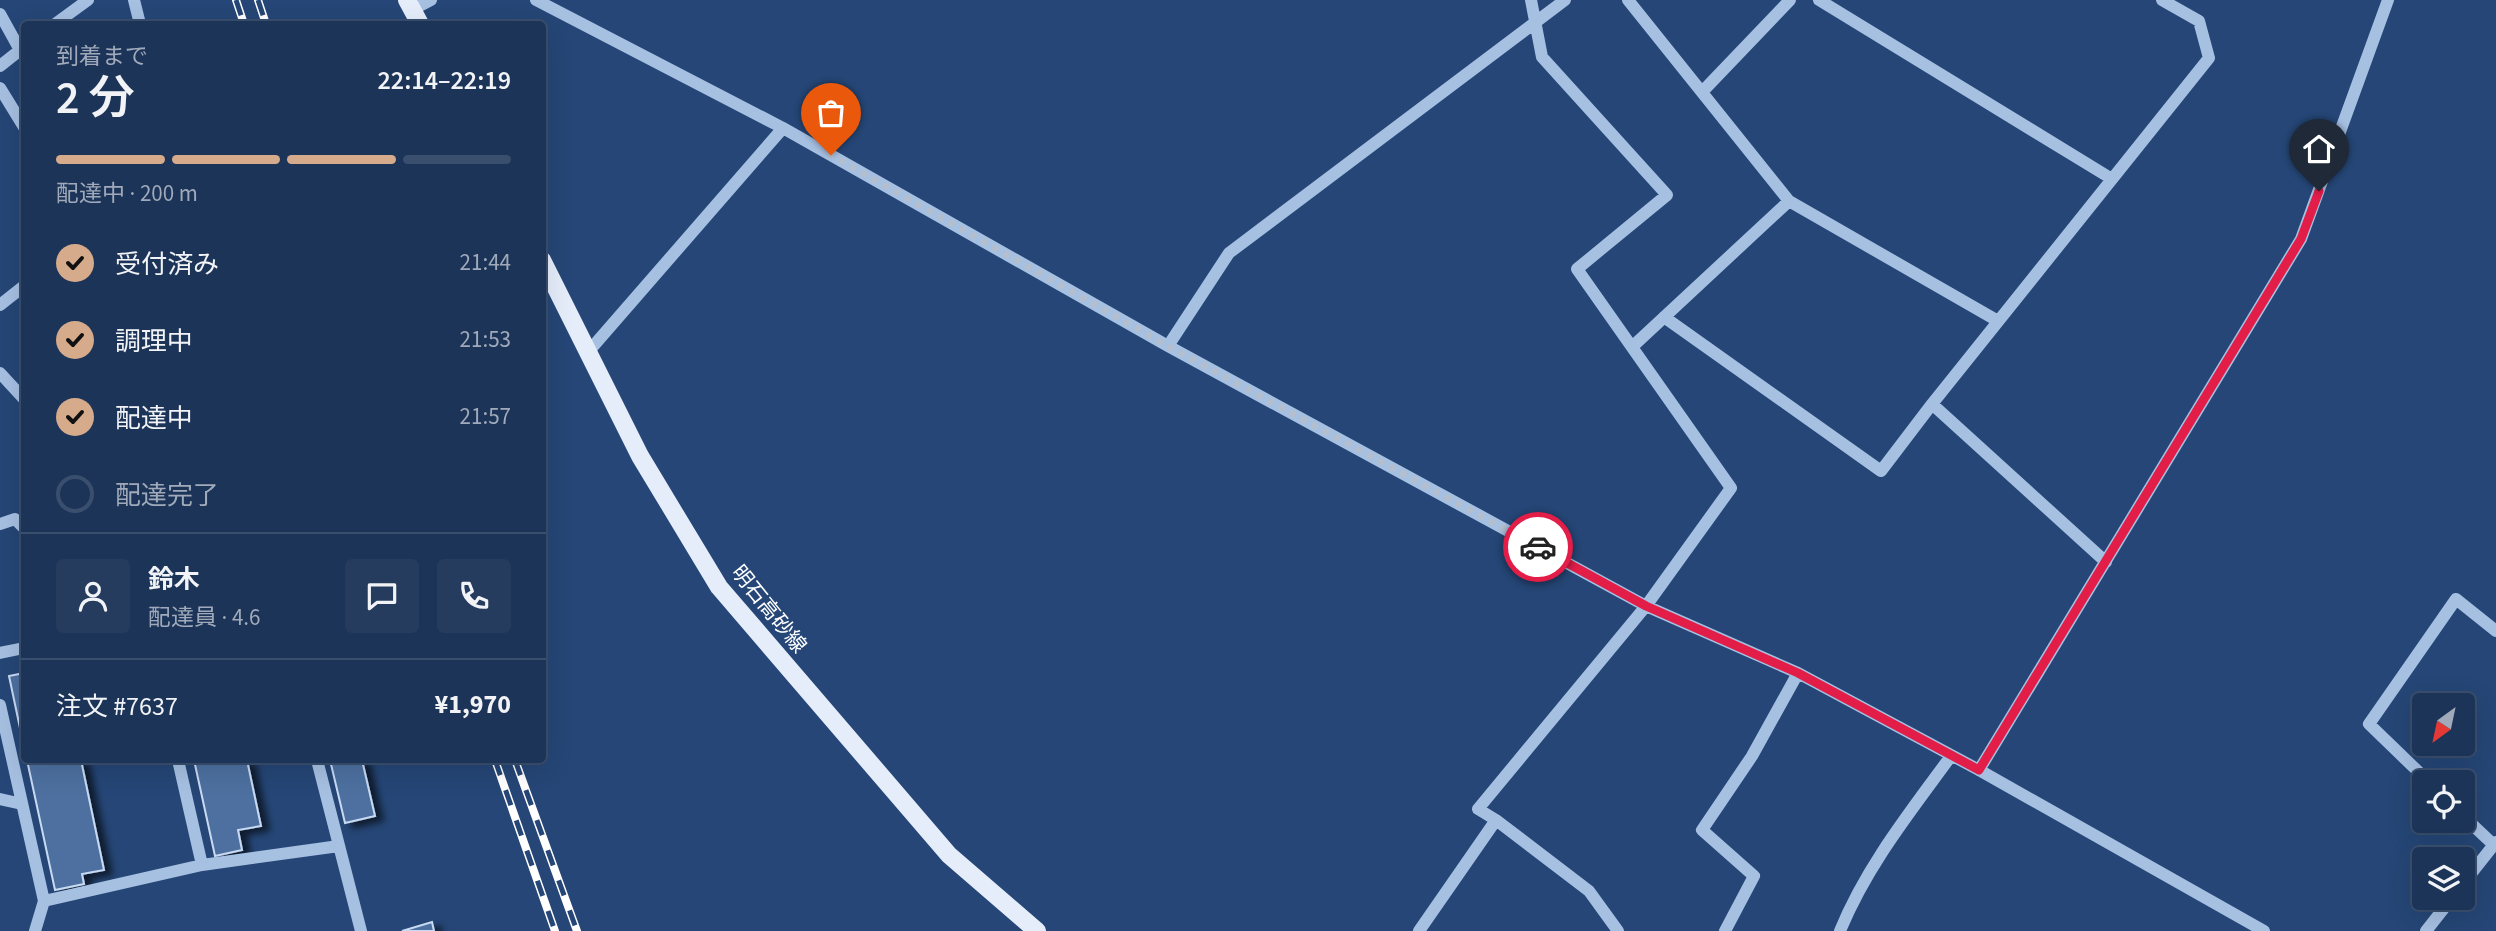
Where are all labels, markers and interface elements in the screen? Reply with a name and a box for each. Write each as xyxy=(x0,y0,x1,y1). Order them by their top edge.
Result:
text: 到着まで xyxy=(56,40,148,73)
text: 22:14–22:19 xyxy=(378,62,511,99)
text: 2 分 xyxy=(56,66,135,131)
pin xyxy=(801,83,861,155)
icon: bag xyxy=(812,94,850,132)
pin xyxy=(2289,119,2349,191)
icon: home xyxy=(2300,130,2338,168)
text: 配達中 · 200 m xyxy=(56,177,198,210)
icon: check xyxy=(56,244,94,282)
text: 受付済み xyxy=(115,246,219,283)
text: 21:44 xyxy=(460,246,511,279)
icon: check xyxy=(56,321,94,359)
text: 調理中 xyxy=(115,323,193,360)
text: 21:53 xyxy=(460,323,511,356)
icon: check xyxy=(56,398,94,436)
text: 配達中 xyxy=(115,400,193,437)
text: 21:57 xyxy=(460,400,511,433)
text: 配達完了 xyxy=(115,477,219,514)
courier xyxy=(1503,512,1573,582)
icon: car xyxy=(1519,528,1557,566)
button: person xyxy=(56,559,130,633)
button: chat xyxy=(345,559,419,633)
button: phone xyxy=(437,559,511,633)
street label: 明石高砂線 xyxy=(724,559,814,659)
text: 鈴木 xyxy=(148,561,200,598)
text: 配達員 · 4.6 xyxy=(148,601,261,634)
text: ¥1,970 xyxy=(435,686,511,723)
text: 注文 #7637 xyxy=(56,688,178,725)
north arrow xyxy=(2412,693,2474,756)
map controls xyxy=(2412,693,2475,910)
button: locate xyxy=(2412,770,2475,833)
button: layers xyxy=(2412,847,2475,910)

